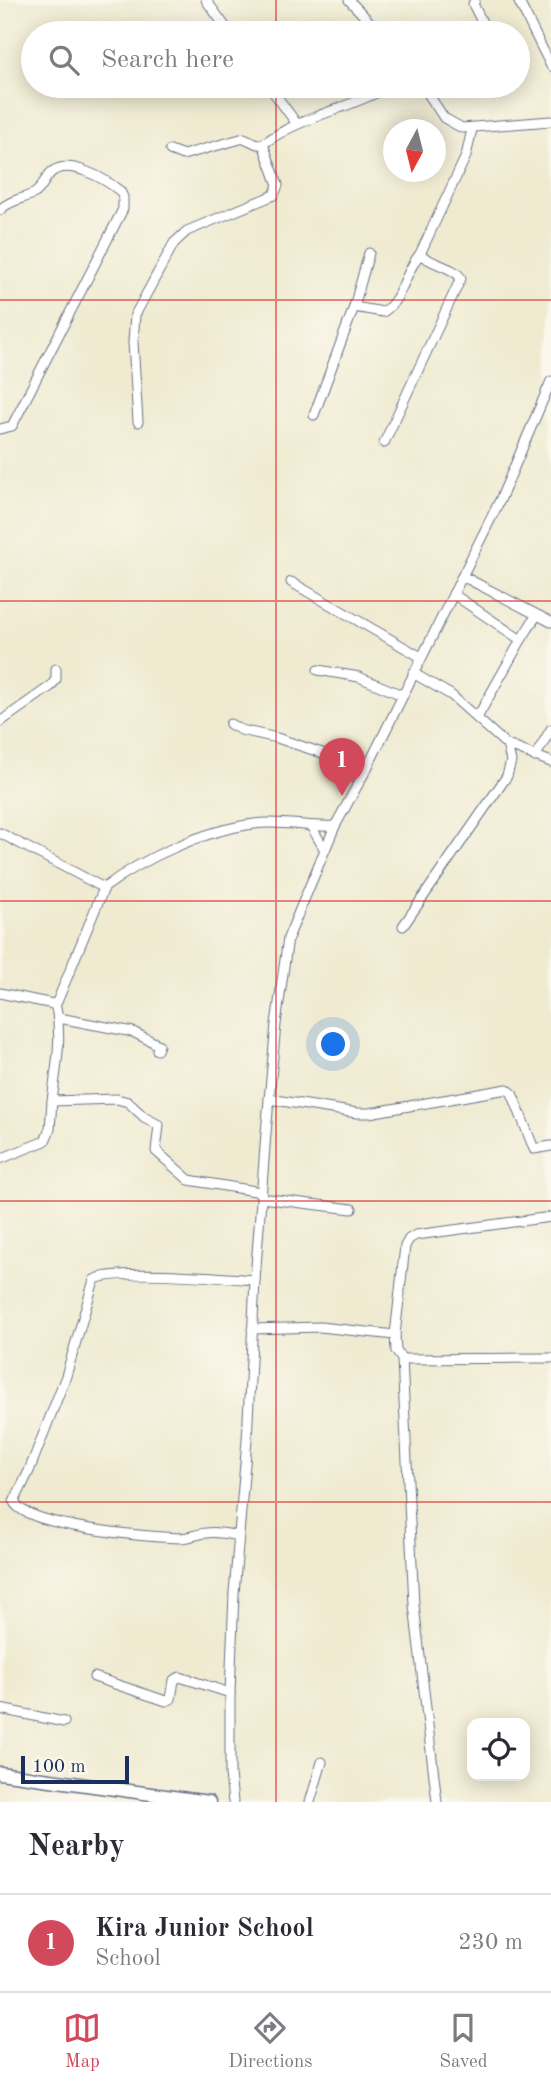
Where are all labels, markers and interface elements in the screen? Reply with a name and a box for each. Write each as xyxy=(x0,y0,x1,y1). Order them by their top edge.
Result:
search box xyxy=(21,21,530,98)
icon: search xyxy=(45,41,83,79)
text: Search here xyxy=(101,47,234,73)
north arrow xyxy=(383,119,446,182)
pin: 1 xyxy=(319,738,365,796)
your location xyxy=(316,1027,350,1061)
map controls xyxy=(467,1718,530,1781)
button: locate xyxy=(467,1718,530,1781)
scale bar xyxy=(21,1753,130,1785)
text: 100 m xyxy=(32,1758,85,1777)
text: Nearby xyxy=(28,1832,125,1862)
text: Kira Junior School xyxy=(95,1916,314,1942)
text: 1 xyxy=(44,1931,58,1954)
text: 230 m xyxy=(458,1931,523,1954)
text: School xyxy=(95,1947,161,1970)
tab: Map xyxy=(63,2009,101,2074)
tab: Directions xyxy=(228,2009,313,2074)
tab: Saved xyxy=(439,2009,488,2074)

